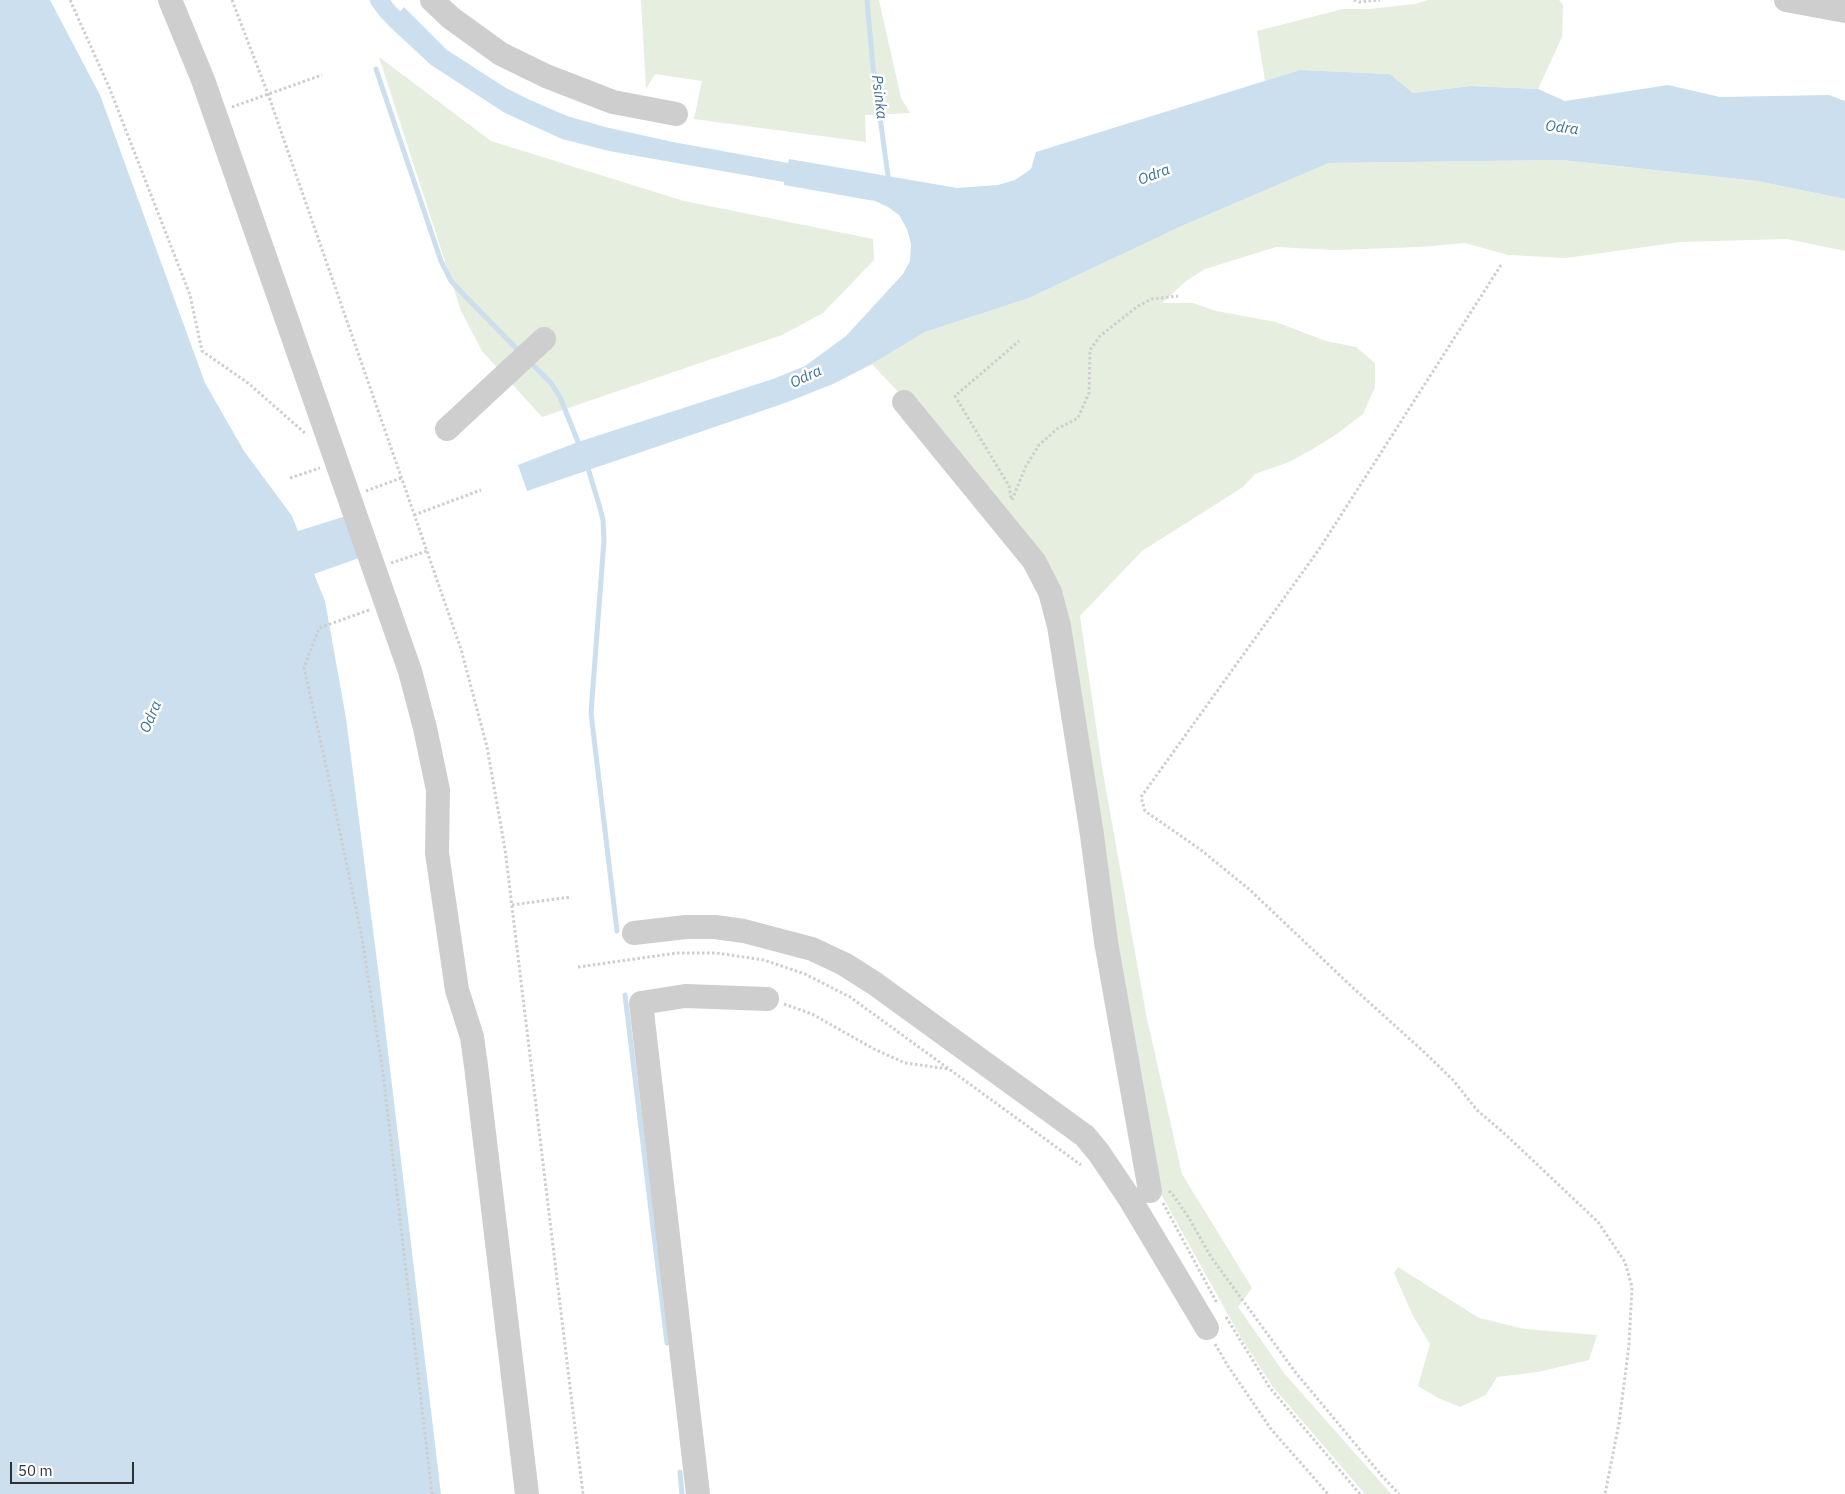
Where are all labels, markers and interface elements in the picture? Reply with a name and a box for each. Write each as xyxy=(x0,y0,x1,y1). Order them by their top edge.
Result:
water label: Psinka xyxy=(867,74,891,120)
water label: Odra xyxy=(1545,117,1579,139)
water label: Odra xyxy=(1135,161,1173,189)
water label: Odra xyxy=(787,362,825,392)
water label: Odra xyxy=(136,698,166,736)
scale bar xyxy=(12,1452,136,1484)
text: 50 m xyxy=(18,1461,53,1480)

